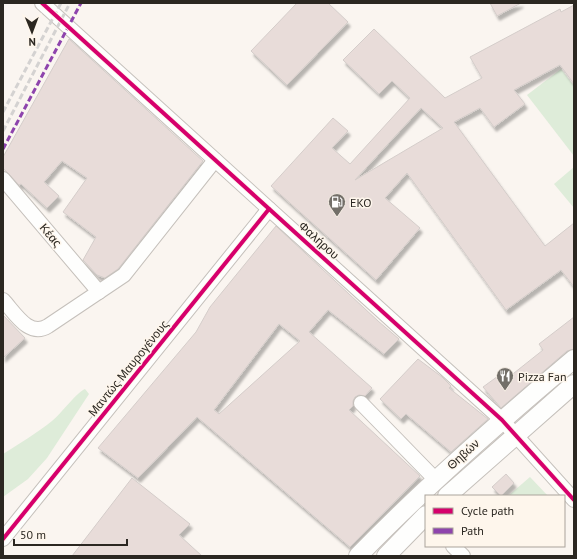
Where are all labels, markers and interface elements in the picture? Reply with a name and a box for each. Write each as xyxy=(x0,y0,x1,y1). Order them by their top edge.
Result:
north arrow xyxy=(12,12,52,52)
text: N xyxy=(28,35,36,49)
fuel station icon: EKO xyxy=(327,192,347,217)
place label: EKO xyxy=(350,195,371,210)
street label: Φαλήρου xyxy=(296,218,342,262)
street label: Κέας xyxy=(37,220,65,250)
street label: Μαντώς Μαυρογένους xyxy=(85,317,171,419)
restaurant icon: Pizza Fan xyxy=(495,366,515,391)
place label: Pizza Fan xyxy=(518,369,567,384)
street label: Θηβών xyxy=(444,436,482,472)
legend xyxy=(425,495,565,547)
text: Cycle path xyxy=(461,503,514,518)
scale bar xyxy=(14,521,127,547)
text: Path xyxy=(461,523,484,538)
text: 50 m xyxy=(20,527,46,542)

